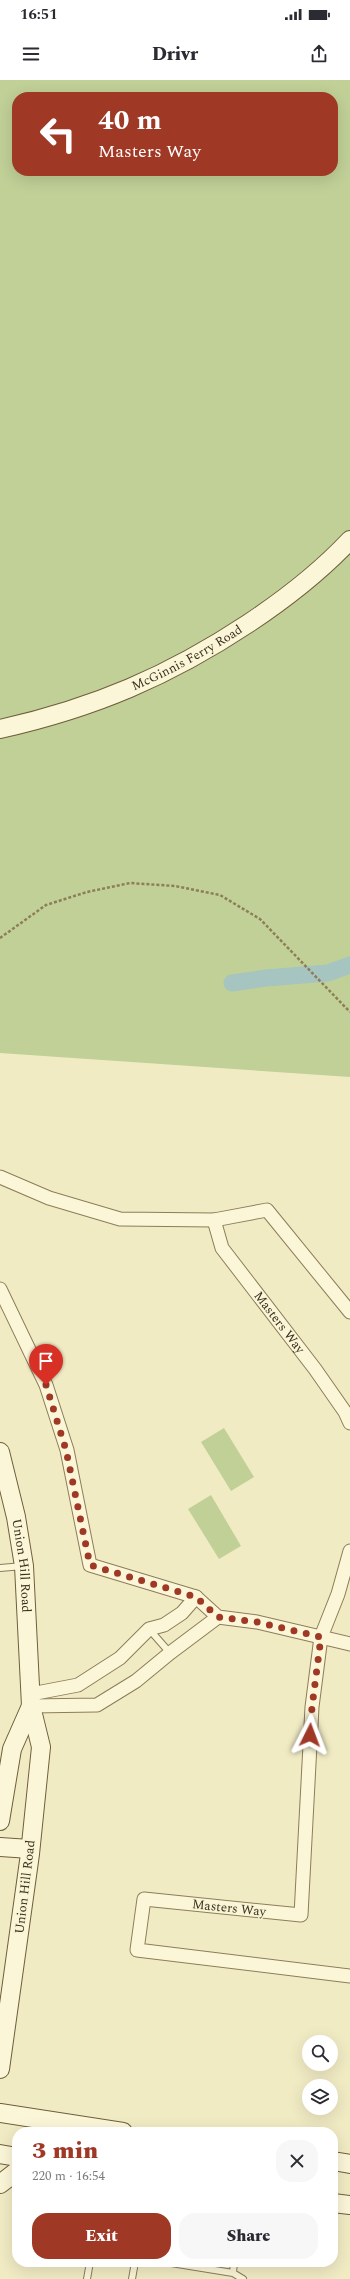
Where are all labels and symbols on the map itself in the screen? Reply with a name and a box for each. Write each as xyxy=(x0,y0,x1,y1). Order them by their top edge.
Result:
street label: McGinnis Ferry Road xyxy=(128,620,246,696)
street label: Masters Way xyxy=(249,1287,310,1359)
pin xyxy=(29,1344,63,1385)
street label: Union Hill Road xyxy=(6,1517,36,1613)
position arrow xyxy=(289,1714,331,1756)
street label: Union Hill Road xyxy=(9,1839,41,1935)
street label: Masters Way xyxy=(191,1894,268,1922)

